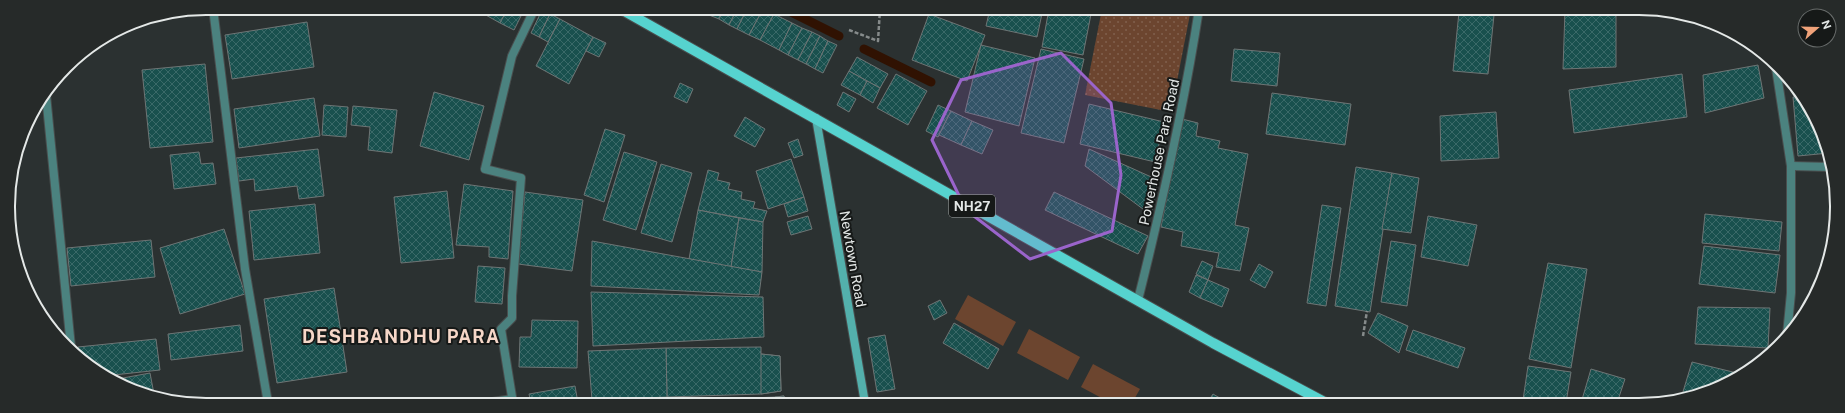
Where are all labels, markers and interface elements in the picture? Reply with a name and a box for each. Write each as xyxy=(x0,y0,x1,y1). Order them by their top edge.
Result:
north arrow xyxy=(1797,8,1837,48)
text: N xyxy=(1819,18,1834,31)
street label: Powerhouse Para Road xyxy=(1136,77,1182,227)
road number: NH27 xyxy=(949,195,995,217)
street label: Newtown Road xyxy=(837,209,869,309)
district label: DESHBANDHU PARA xyxy=(302,326,500,347)

